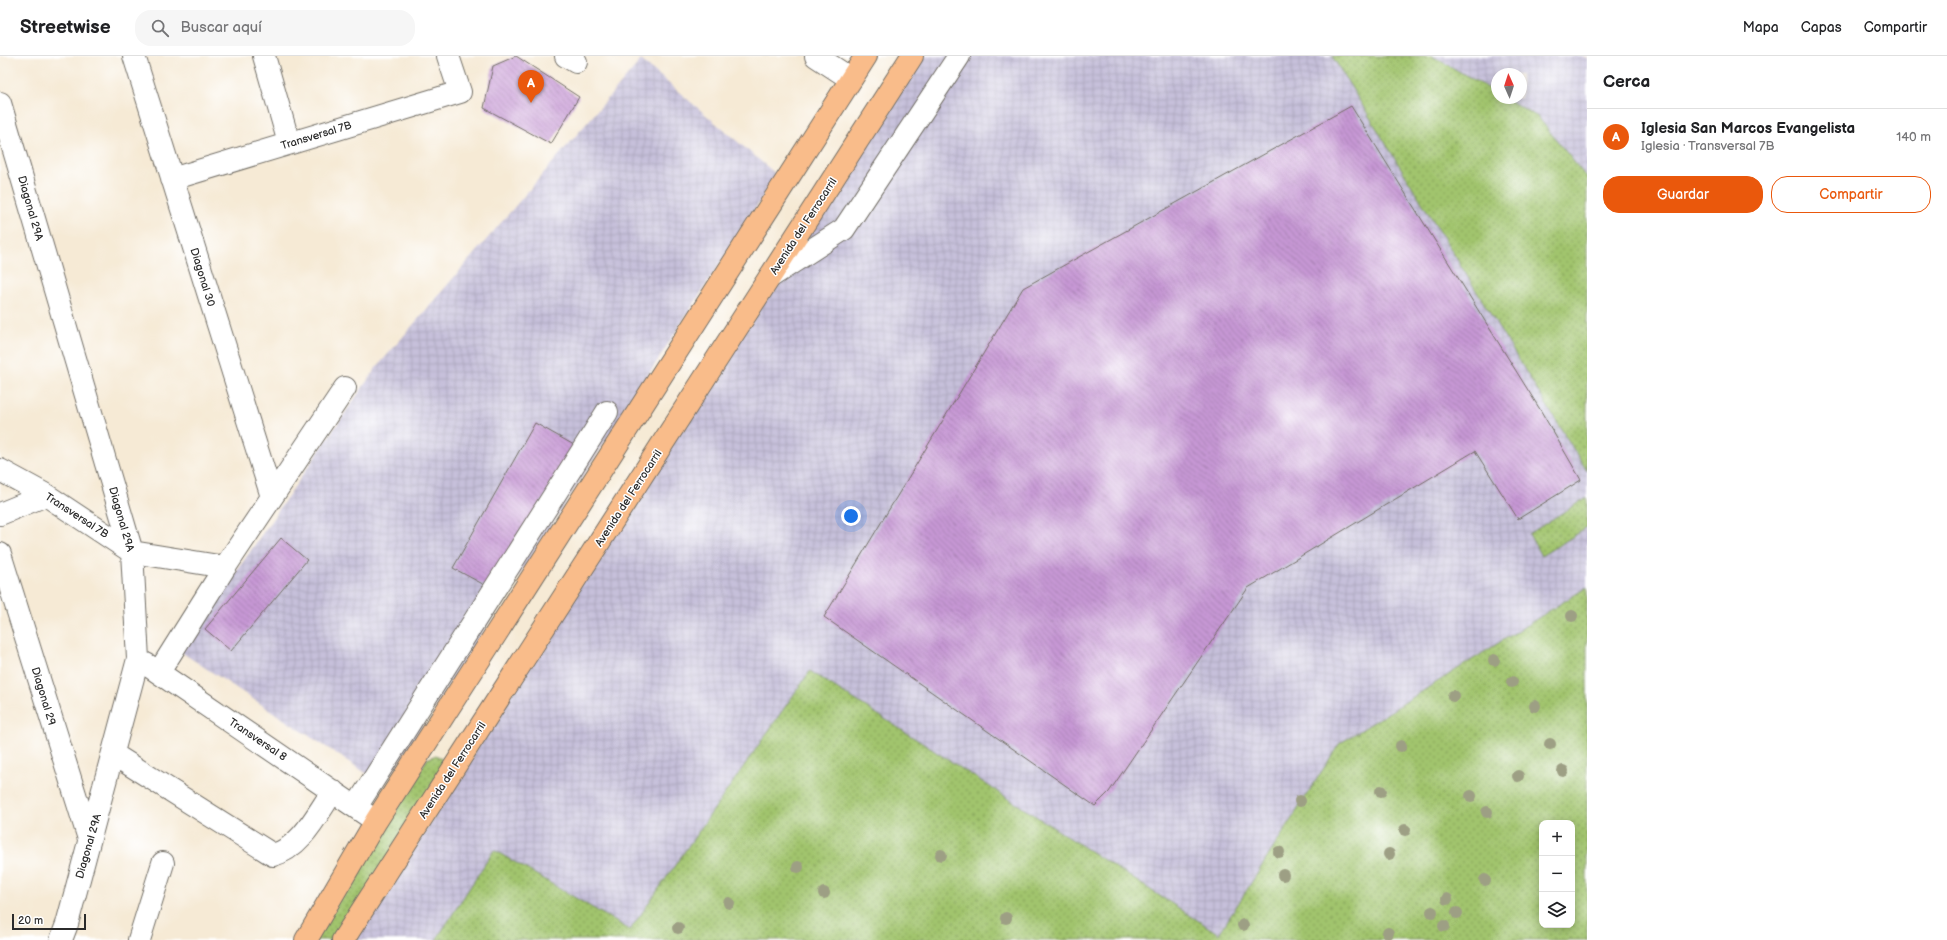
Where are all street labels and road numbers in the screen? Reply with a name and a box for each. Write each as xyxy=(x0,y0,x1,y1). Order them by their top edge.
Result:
street label: Transversal 7B xyxy=(279,118,353,152)
street label: Diagonal 29A xyxy=(15,174,46,242)
street label: Avenida del Ferrocarril xyxy=(767,176,839,277)
street label: Diagonal 30 xyxy=(187,246,218,308)
street label: Avenida del Ferrocarril xyxy=(592,448,664,549)
street label: Diagonal 29A xyxy=(106,485,137,553)
street label: Transversal 7B xyxy=(43,490,111,541)
street label: Diagonal 29 xyxy=(29,665,59,727)
street label: Transversal 8 xyxy=(226,715,289,763)
street label: Avenida del Ferrocarril xyxy=(416,720,488,821)
street label: Diagonal 29A xyxy=(73,812,104,880)

